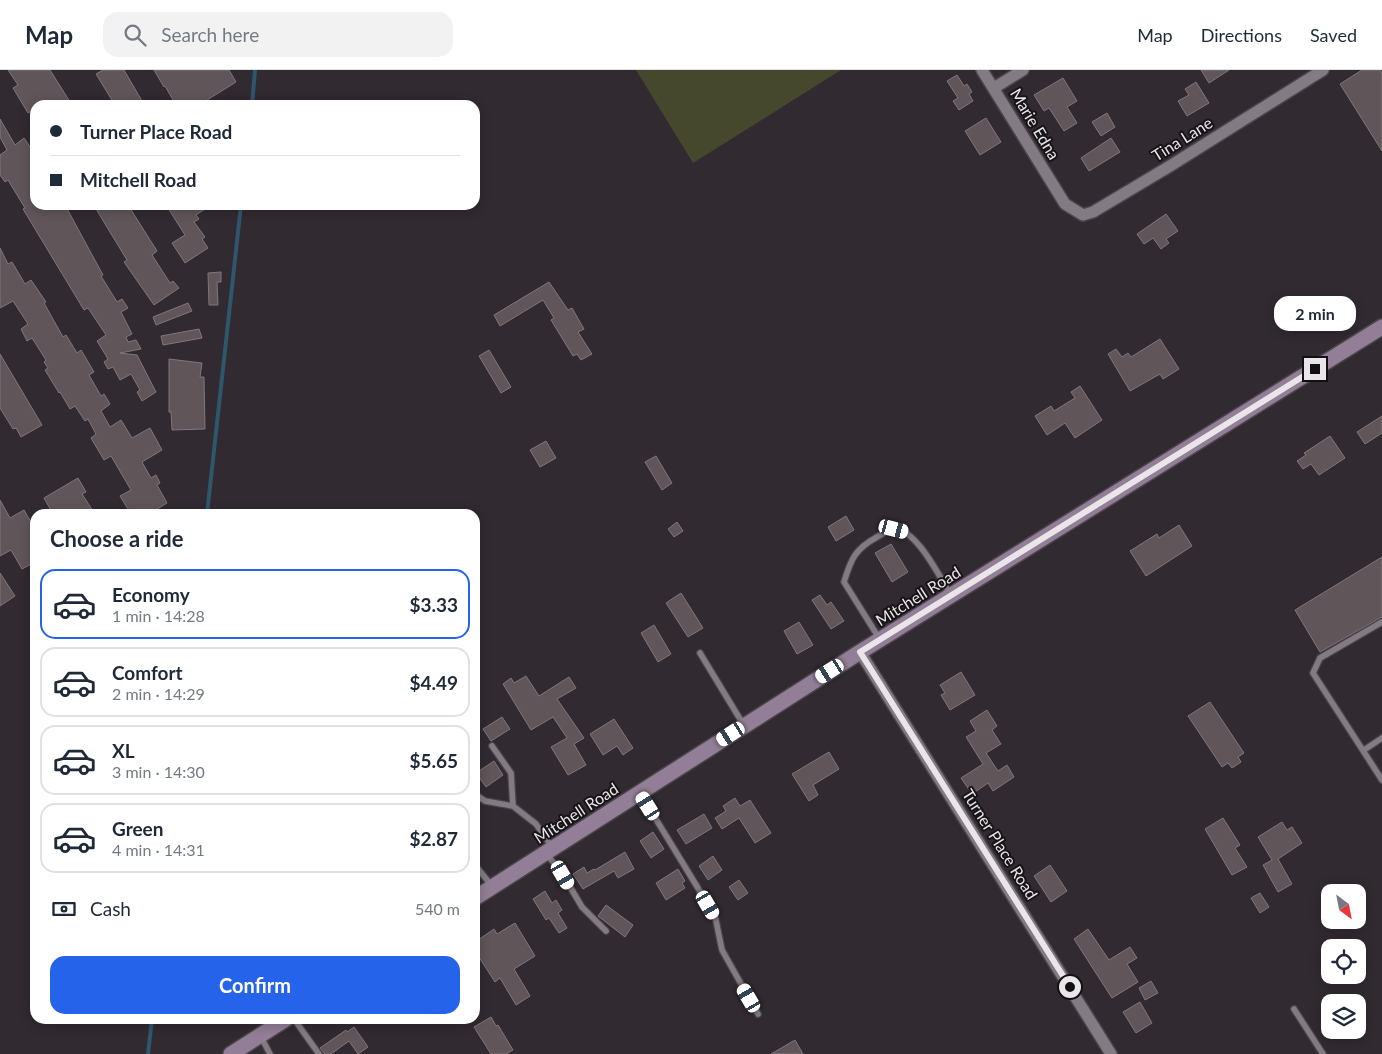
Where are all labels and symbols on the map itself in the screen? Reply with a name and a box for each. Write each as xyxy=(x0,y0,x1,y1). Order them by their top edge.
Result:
street label: Marie Edna xyxy=(1007,85,1064,163)
street label: Tina Lane xyxy=(1148,113,1216,165)
callout: 2 min xyxy=(1274,296,1356,332)
route end xyxy=(1304,358,1326,380)
car xyxy=(877,518,910,540)
street label: Mitchell Road xyxy=(872,562,964,629)
car xyxy=(813,657,846,685)
car xyxy=(714,720,747,748)
street label: Mitchell Road xyxy=(530,778,621,847)
street label: Turner Place Road xyxy=(959,785,1042,902)
car xyxy=(633,789,662,823)
car xyxy=(549,858,576,892)
north arrow xyxy=(1321,884,1366,929)
car xyxy=(694,888,721,922)
route start xyxy=(1059,976,1081,998)
car xyxy=(735,981,762,1015)

